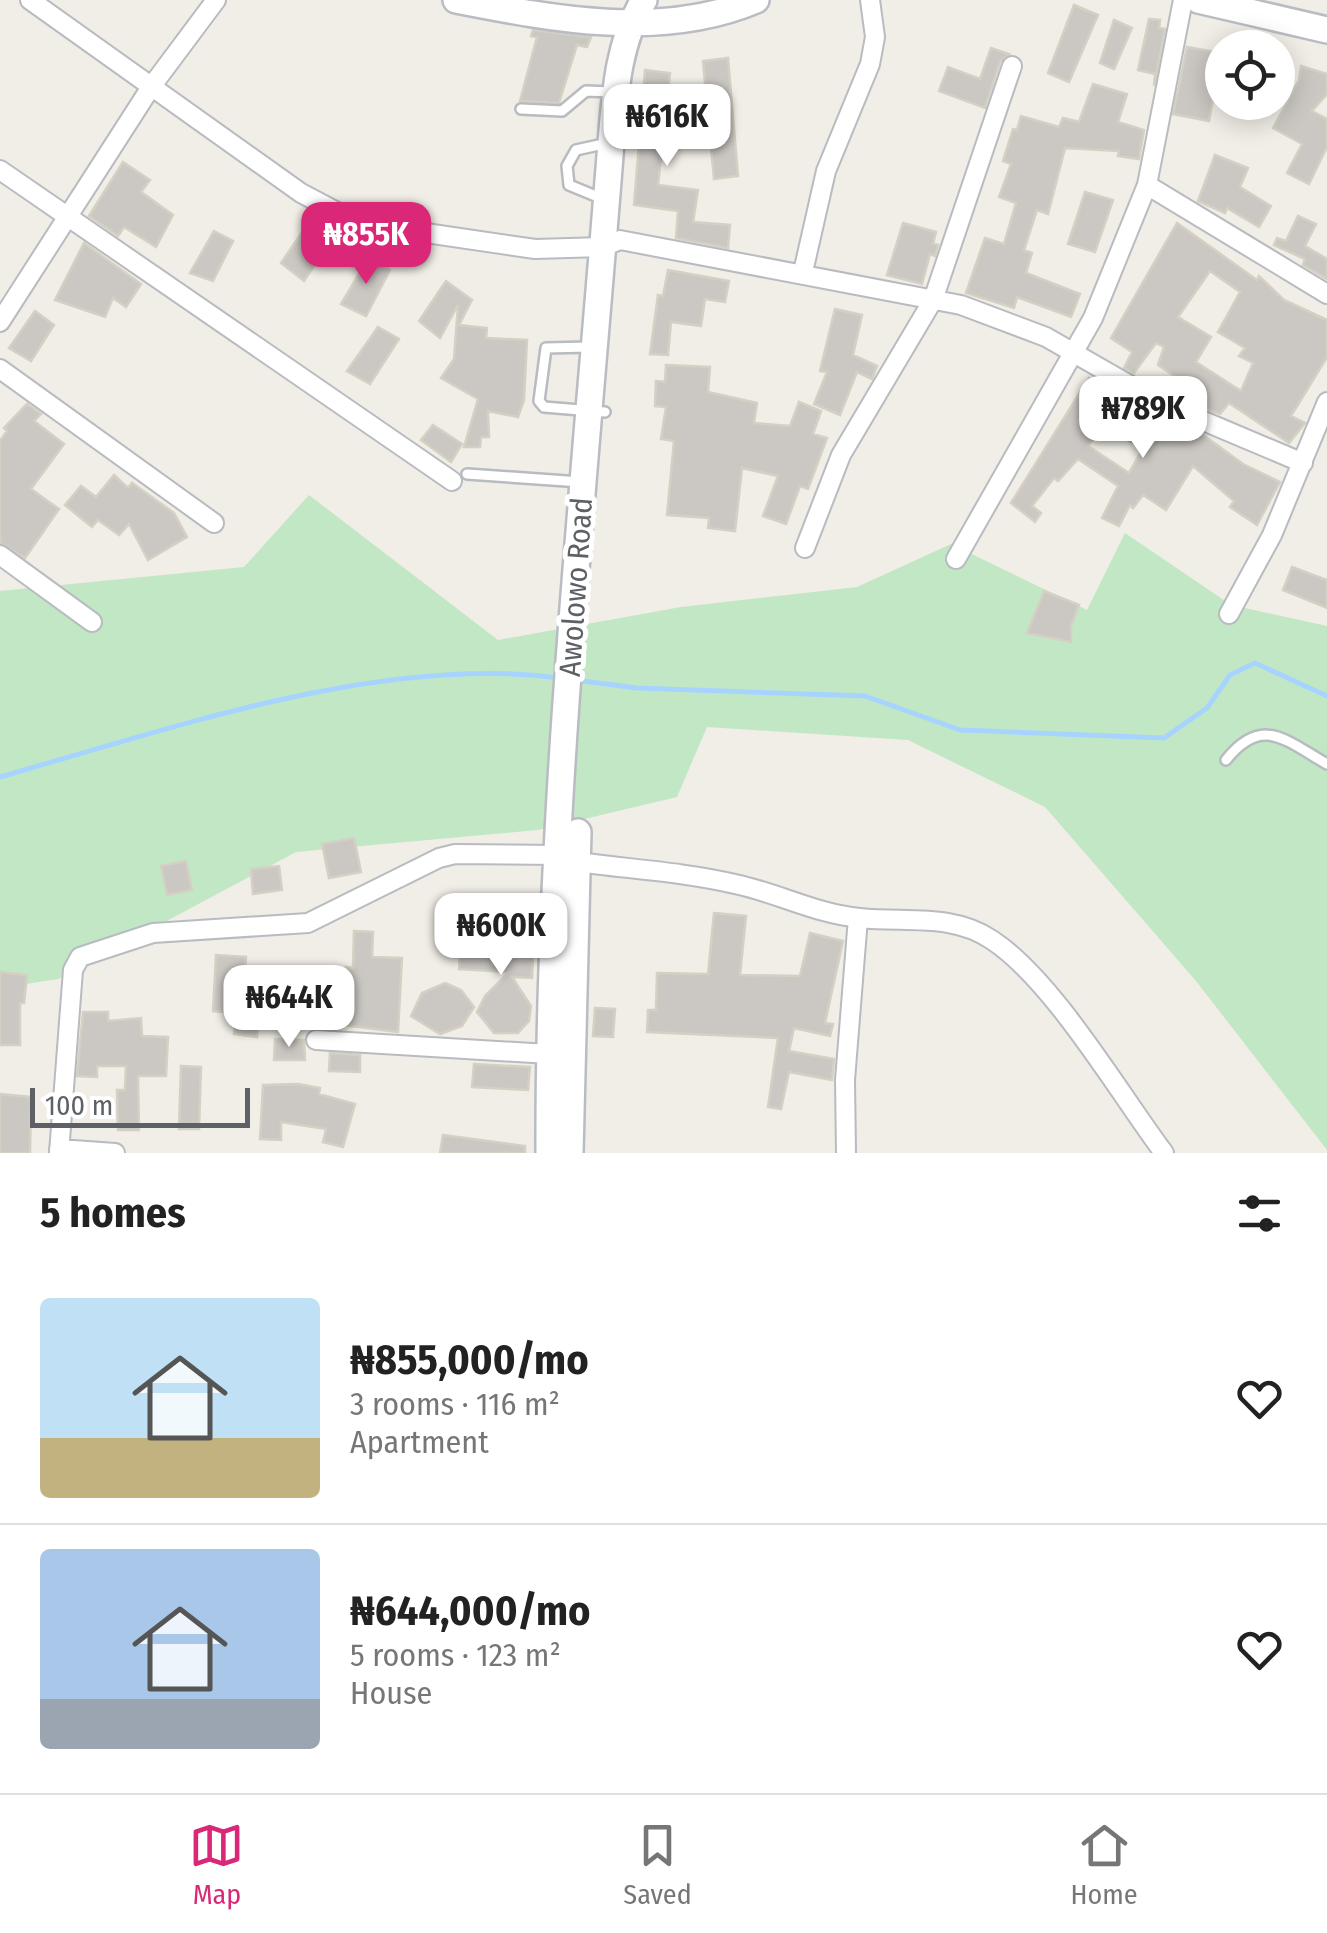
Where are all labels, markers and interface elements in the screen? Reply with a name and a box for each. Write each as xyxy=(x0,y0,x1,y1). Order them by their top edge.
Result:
map controls xyxy=(1205,30,1295,120)
button: locate xyxy=(1205,30,1295,120)
pin: ₦616K xyxy=(597,84,737,169)
text: ₦616K xyxy=(626,97,708,135)
pin: ₦855K xyxy=(296,202,436,287)
text: ₦855K xyxy=(323,215,409,253)
pin: ₦789K xyxy=(1073,376,1213,461)
text: ₦789K xyxy=(1101,389,1185,427)
street label: Awolowo Road xyxy=(552,496,600,678)
pin: ₦600K xyxy=(431,893,571,978)
text: ₦600K xyxy=(456,906,546,944)
pin: ₦644K xyxy=(219,965,359,1050)
text: ₦644K xyxy=(245,978,333,1016)
scale bar xyxy=(30,1083,250,1128)
text: 100 m xyxy=(45,1089,113,1122)
icon: filters xyxy=(1232,1186,1287,1241)
text: 5 homes xyxy=(40,1188,186,1238)
text: ₦855,000/mo xyxy=(350,1335,589,1385)
icon: home xyxy=(120,1338,240,1458)
icon: heart xyxy=(1232,1371,1287,1426)
text: 3 rooms · 116 m² xyxy=(350,1385,560,1423)
text: Apartment xyxy=(350,1423,489,1461)
text: ₦644,000/mo xyxy=(350,1586,591,1636)
icon: home xyxy=(120,1589,240,1709)
icon: heart xyxy=(1232,1622,1287,1677)
text: 5 rooms · 123 m² xyxy=(350,1636,561,1674)
text: House xyxy=(350,1674,432,1712)
tab: Map xyxy=(189,1818,244,1911)
tab: Saved xyxy=(623,1818,692,1911)
tab: Home xyxy=(1071,1818,1138,1911)

